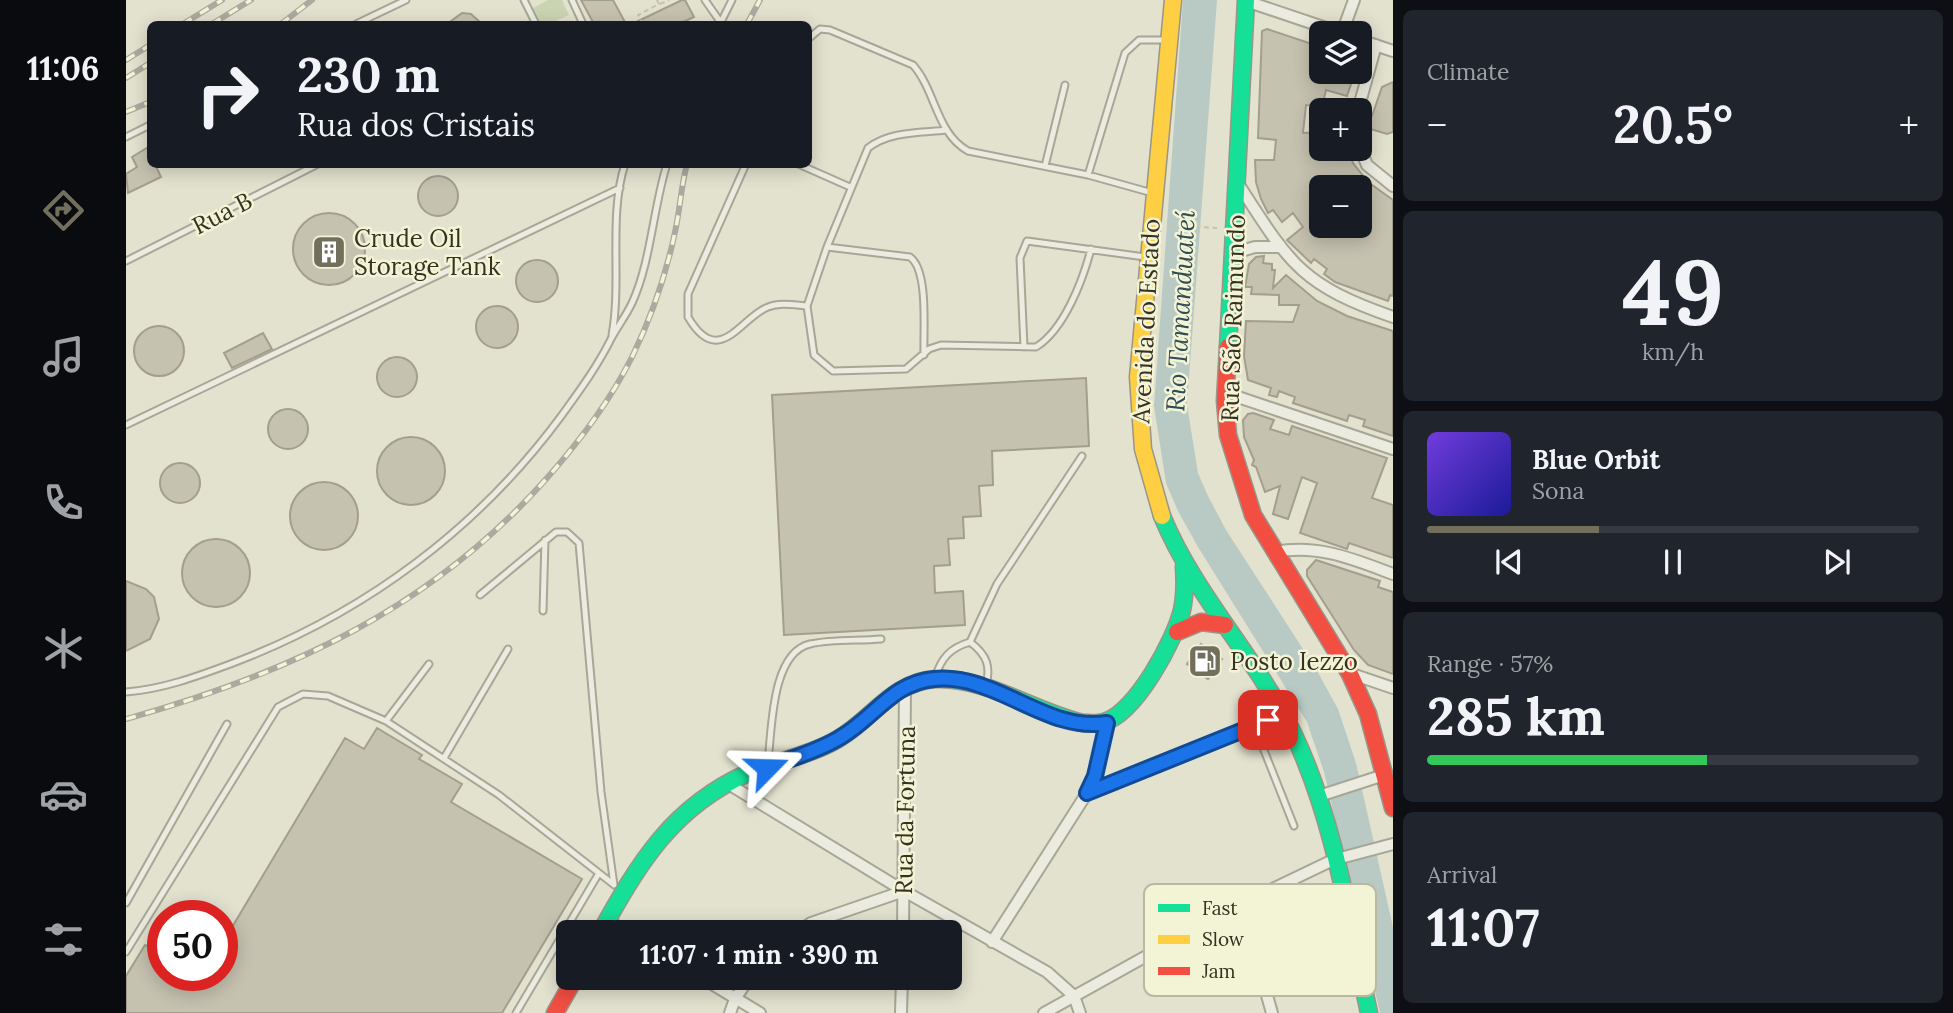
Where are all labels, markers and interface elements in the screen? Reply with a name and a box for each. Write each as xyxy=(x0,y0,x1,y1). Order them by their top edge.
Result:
map controls xyxy=(1309,21,1372,238)
button: layers xyxy=(1309,21,1372,84)
text: 230 m xyxy=(297,43,440,105)
text: 11:06 xyxy=(27,48,99,89)
icon: right xyxy=(182,49,273,140)
text: Climate xyxy=(1427,57,1509,86)
text: 20.5° xyxy=(1613,91,1733,157)
button: + xyxy=(1309,98,1372,161)
text: − xyxy=(1427,101,1447,149)
text: + xyxy=(1899,101,1919,149)
text: Rua dos Cristais xyxy=(297,104,535,145)
button: − xyxy=(1309,175,1372,238)
street label: Rua B xyxy=(187,185,257,241)
icon: directions xyxy=(39,186,88,235)
water label: Rio Tamanduateí xyxy=(1158,209,1202,413)
street label: Rua São Raimundo xyxy=(1214,214,1252,422)
street label: Avenida do Estado xyxy=(1125,218,1167,425)
place label: Crude Oil Storage Tank xyxy=(354,223,501,282)
building icon: Crude Oil Storage Tank xyxy=(310,233,348,271)
text: 49 xyxy=(1622,233,1724,350)
icon: music xyxy=(39,332,88,381)
text: km/h xyxy=(1642,337,1704,366)
text: Blue Orbit xyxy=(1532,443,1660,476)
text: Sona xyxy=(1532,476,1584,505)
icon: phone xyxy=(39,478,88,527)
icon: previous xyxy=(1490,543,1528,581)
icon: pause xyxy=(1654,543,1692,581)
icon: next xyxy=(1818,543,1856,581)
icon: climate xyxy=(39,624,88,673)
fuel station icon: Posto Iezzo xyxy=(1186,642,1224,680)
place label: Posto Iezzo xyxy=(1230,646,1358,677)
text: Range · 57% xyxy=(1427,649,1553,678)
text: 285 km xyxy=(1427,683,1605,749)
pin xyxy=(1238,690,1298,750)
icon: arrive xyxy=(1249,701,1287,739)
street label: Rua da Fortuna xyxy=(888,725,922,895)
position arrow xyxy=(730,731,804,805)
icon: car xyxy=(39,770,88,819)
text: Arrival xyxy=(1427,860,1497,889)
legend xyxy=(1144,884,1376,996)
text: 11:07 xyxy=(1427,894,1540,960)
text: Fast xyxy=(1202,896,1238,920)
speed limit sign: 50 xyxy=(147,900,238,991)
icon: filters xyxy=(39,915,88,964)
text: Slow xyxy=(1202,927,1245,951)
text: 11:07 · 1 min · 390 m xyxy=(640,938,878,971)
text: Jam xyxy=(1201,959,1236,983)

